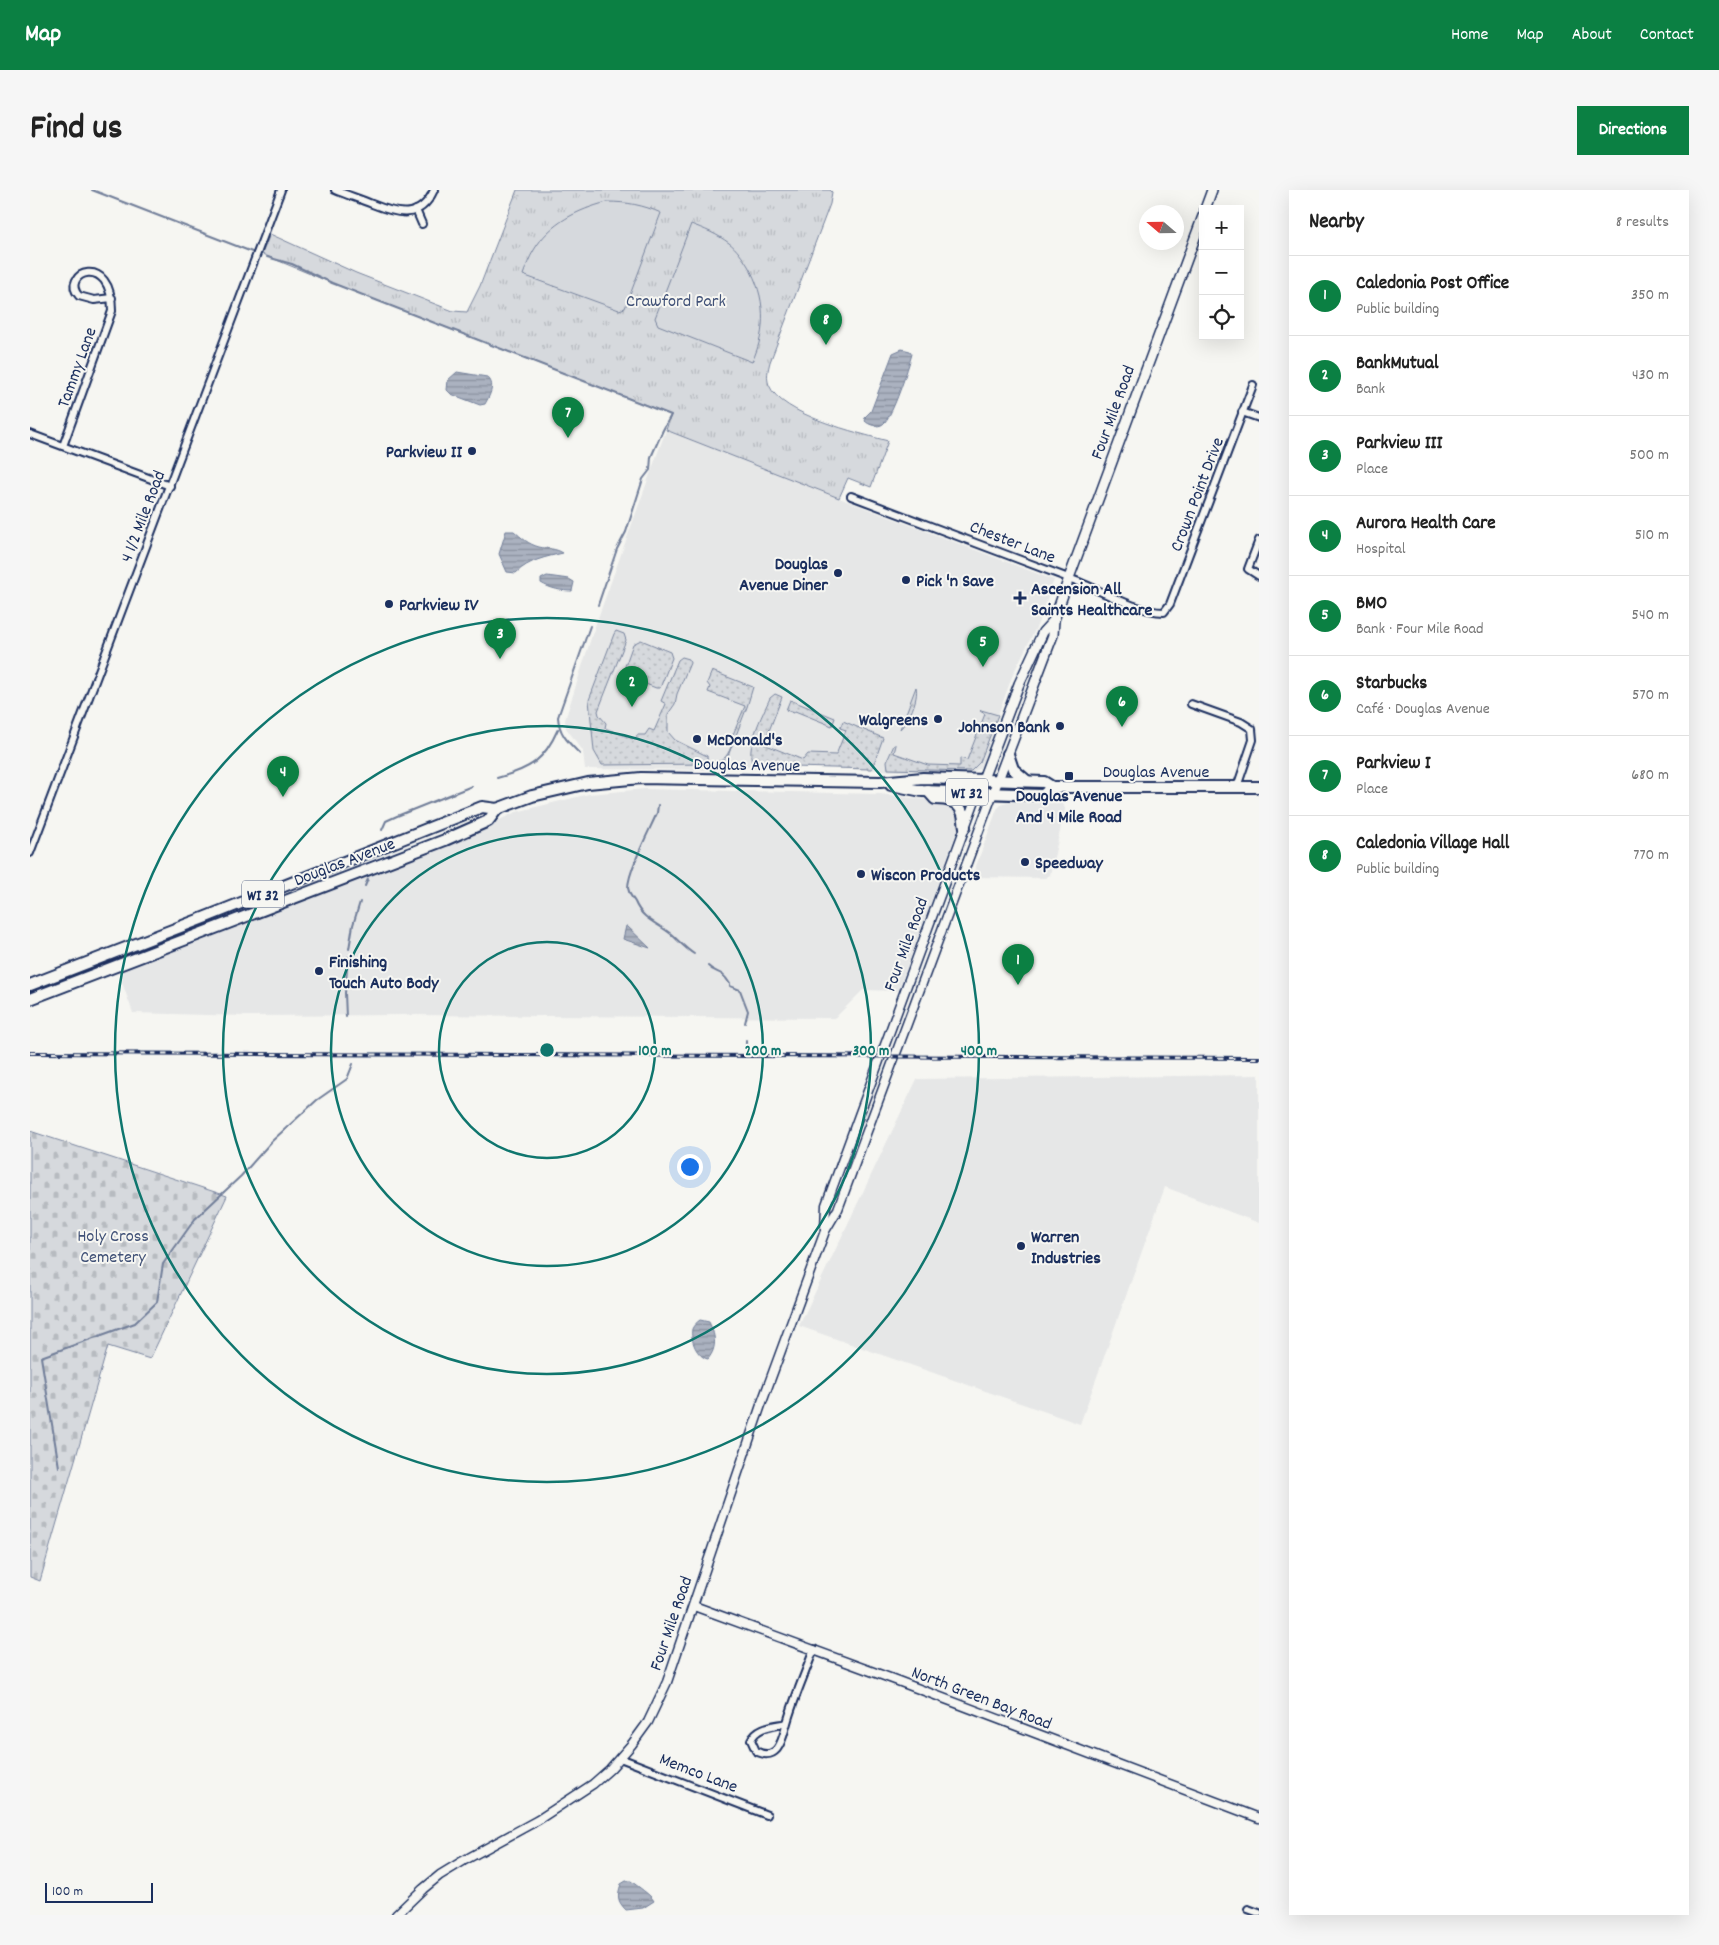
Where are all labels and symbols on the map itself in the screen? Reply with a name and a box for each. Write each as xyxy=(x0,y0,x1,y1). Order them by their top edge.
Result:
north arrow xyxy=(1139,205,1184,250)
park label: Crawford Park xyxy=(626,290,726,315)
pin: 8 xyxy=(810,304,842,345)
street label: Tammy Lane xyxy=(52,324,104,412)
street label: Four Mile Road xyxy=(1086,362,1143,463)
pin: 7 xyxy=(552,397,584,438)
street label: Crown Point Drive xyxy=(1165,434,1232,556)
place label: Parkview II xyxy=(386,441,462,466)
marker: Parkview II xyxy=(466,445,478,457)
street label: 4 1/2 Mile Road xyxy=(115,467,173,566)
street label: Chester Lane xyxy=(966,516,1059,571)
place label: Douglas Avenue Diner xyxy=(739,553,828,599)
marker: Douglas Avenue Diner xyxy=(832,567,844,579)
place label: Pick 'n Save xyxy=(916,570,994,595)
marker: Pick 'n Save xyxy=(900,574,912,586)
place label: Ascension All Saints Healthcare xyxy=(1031,578,1152,624)
marker: Ascension All Saints Healthcare xyxy=(1013,591,1027,605)
place label: Parkview IV xyxy=(399,594,479,619)
marker: Parkview IV xyxy=(383,598,395,610)
pin: 3 xyxy=(484,618,516,659)
pin: 5 xyxy=(967,626,999,667)
pin: 2 xyxy=(616,666,648,707)
pin: 6 xyxy=(1106,686,1138,727)
place label: Walgreens xyxy=(859,709,928,734)
marker: Walgreens xyxy=(932,713,944,725)
place label: Johnson Bank xyxy=(958,716,1051,741)
marker: Johnson Bank xyxy=(1054,720,1066,732)
place label: McDonald's xyxy=(707,729,783,754)
marker: McDonald's xyxy=(691,733,703,745)
street label: Douglas Avenue xyxy=(693,753,801,780)
pin: 4 xyxy=(267,756,299,797)
street label: Douglas Avenue xyxy=(1103,761,1209,786)
marker: Douglas Avenue And 4 Mile Road xyxy=(1063,770,1075,782)
road number: WI 32 xyxy=(946,778,988,806)
place label: Douglas Avenue And 4 Mile Road xyxy=(1016,785,1122,831)
street label: Douglas Avenue xyxy=(291,833,399,894)
place label: Speedway xyxy=(1035,852,1104,877)
marker: Speedway xyxy=(1019,856,1031,868)
place label: Wiscon Products xyxy=(871,864,981,889)
marker: Wiscon Products xyxy=(855,868,867,880)
road number: WI 32 xyxy=(242,881,284,908)
street label: Four Mile Road xyxy=(879,894,936,995)
pin: 1 xyxy=(1002,944,1034,985)
place label: Finishing Touch Auto Body xyxy=(329,951,439,997)
marker: Finishing Touch Auto Body xyxy=(313,965,325,977)
centre of rings xyxy=(538,1041,556,1059)
text: 100 m xyxy=(638,1041,672,1063)
text: 200 m xyxy=(745,1041,781,1063)
text: 300 m xyxy=(853,1041,889,1063)
text: 400 m xyxy=(961,1041,997,1063)
your location xyxy=(677,1154,703,1180)
park label: Holy Cross Cemetery xyxy=(77,1225,149,1271)
place label: Warren Industries xyxy=(1031,1226,1101,1272)
marker: Warren Industries xyxy=(1015,1240,1027,1252)
street label: Four Mile Road xyxy=(645,1573,700,1674)
street label: North Green Bay Road xyxy=(907,1661,1055,1738)
street label: Memco Lane xyxy=(655,1748,741,1801)
scale bar xyxy=(45,1880,152,1903)

